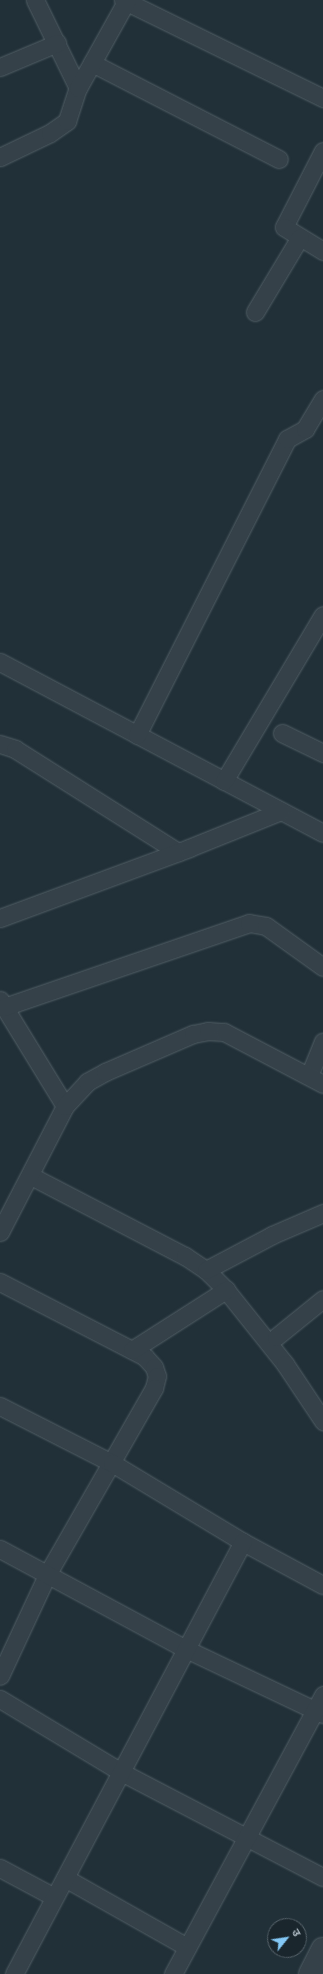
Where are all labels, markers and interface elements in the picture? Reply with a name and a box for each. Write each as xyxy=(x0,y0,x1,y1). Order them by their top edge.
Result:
north arrow xyxy=(267,1918,307,1958)
text: उ xyxy=(290,1927,303,1938)

